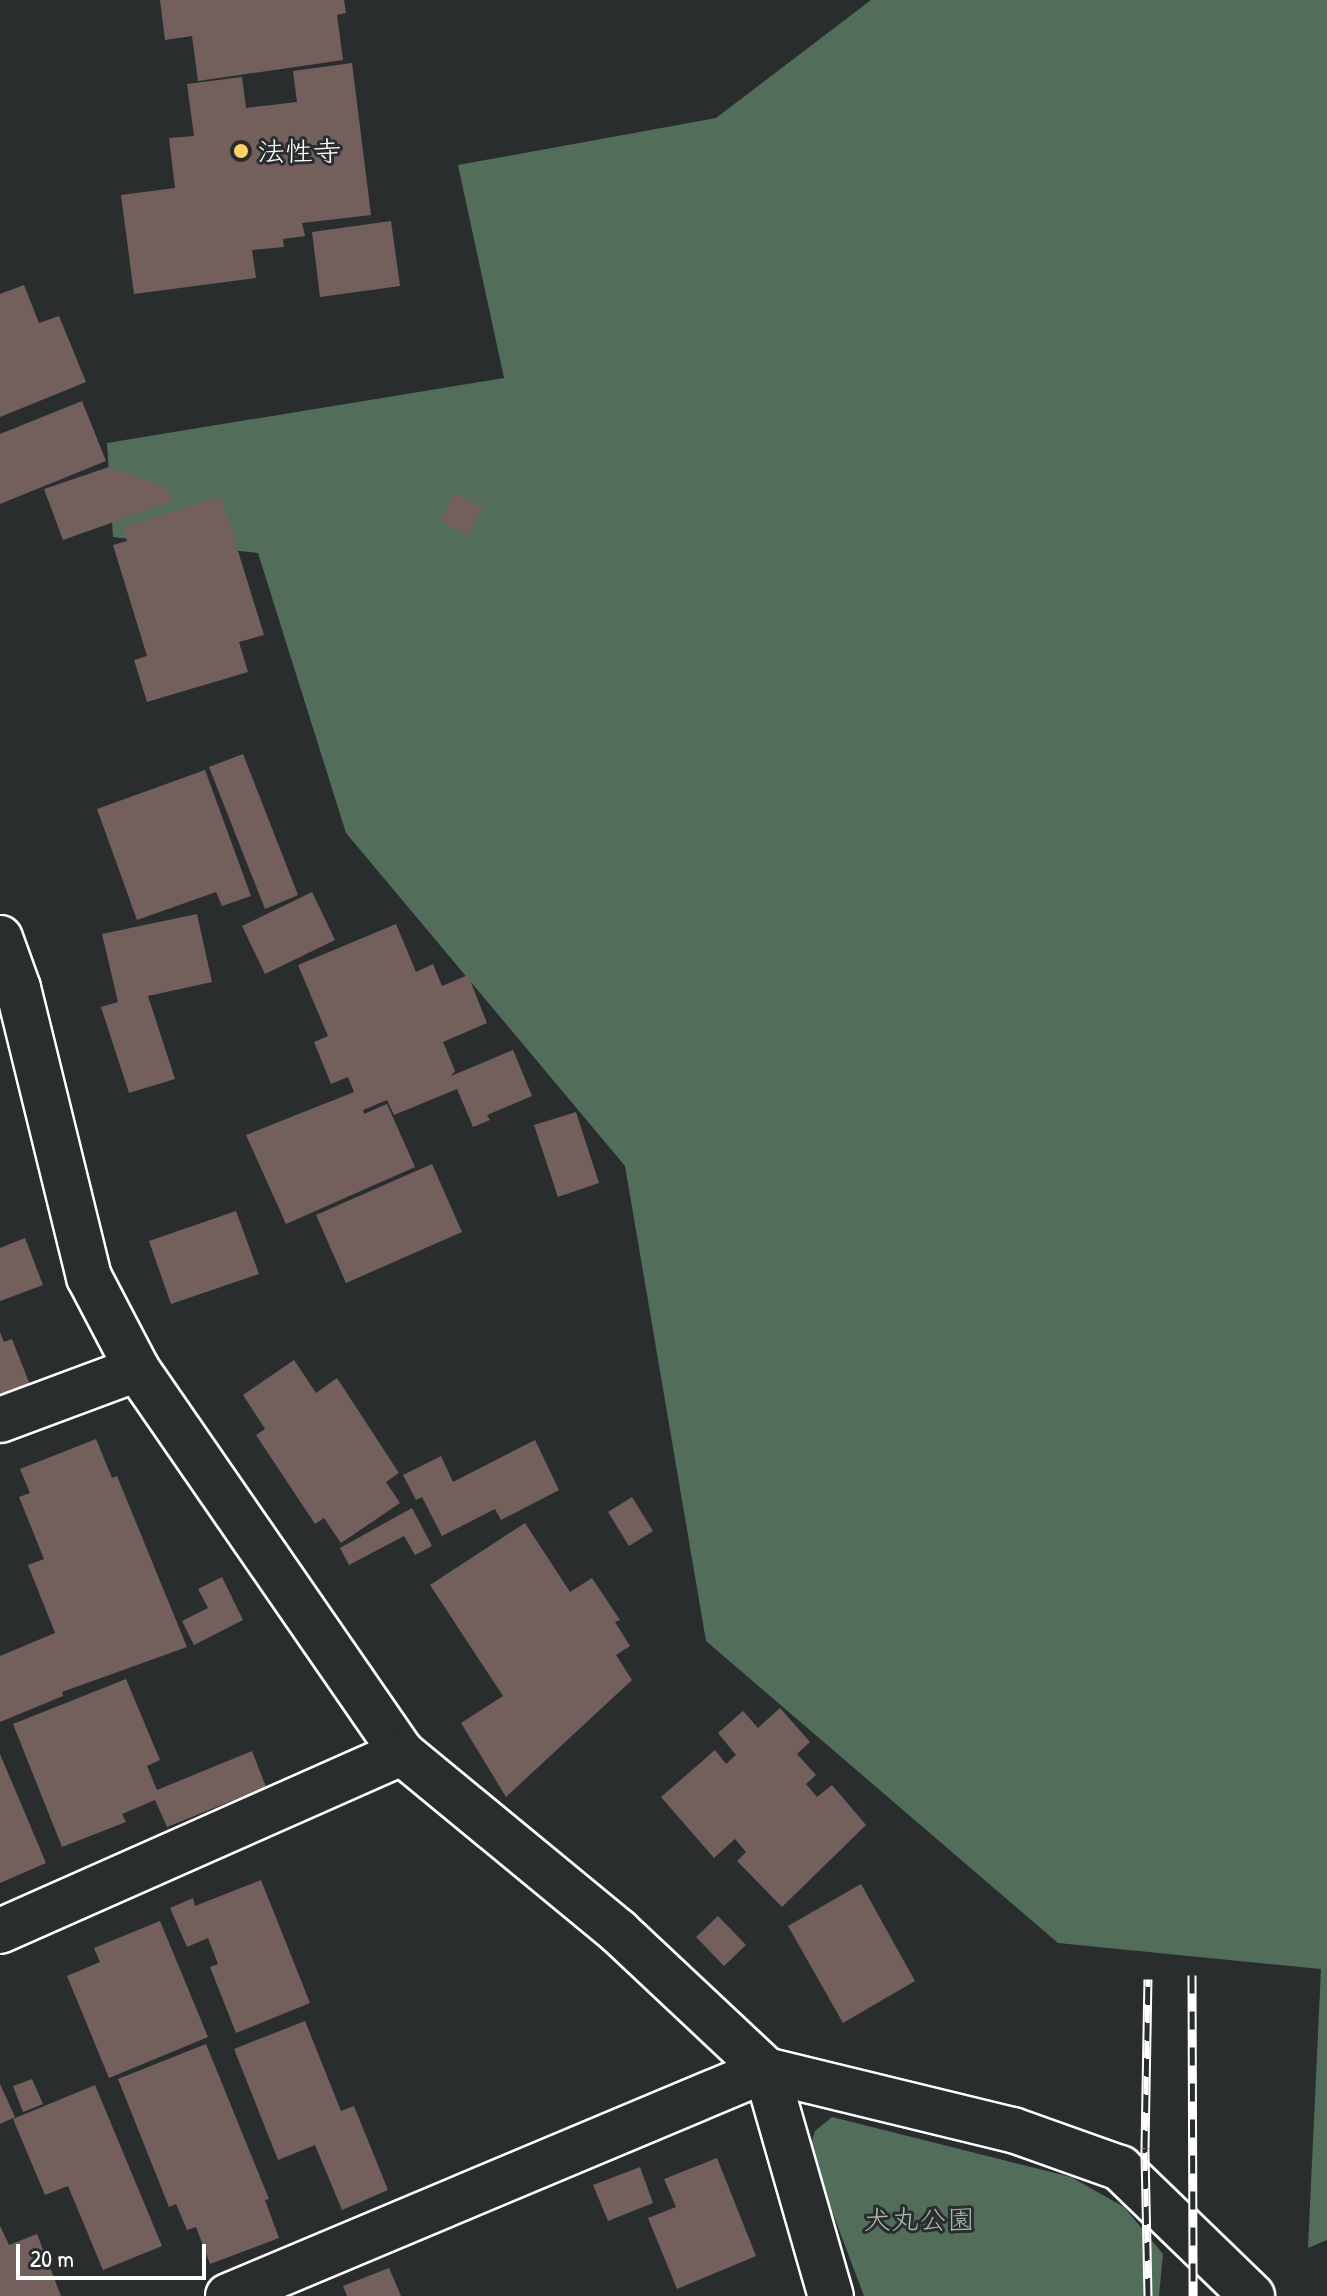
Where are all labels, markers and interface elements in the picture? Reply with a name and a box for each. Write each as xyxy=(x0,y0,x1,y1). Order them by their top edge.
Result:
place label: 法性寺 xyxy=(257,134,341,168)
marker: 法性寺 xyxy=(232,142,250,160)
park label: 犬丸公園 xyxy=(863,2202,975,2236)
scale bar xyxy=(20,2228,210,2278)
text: 20 m xyxy=(30,2242,74,2274)

